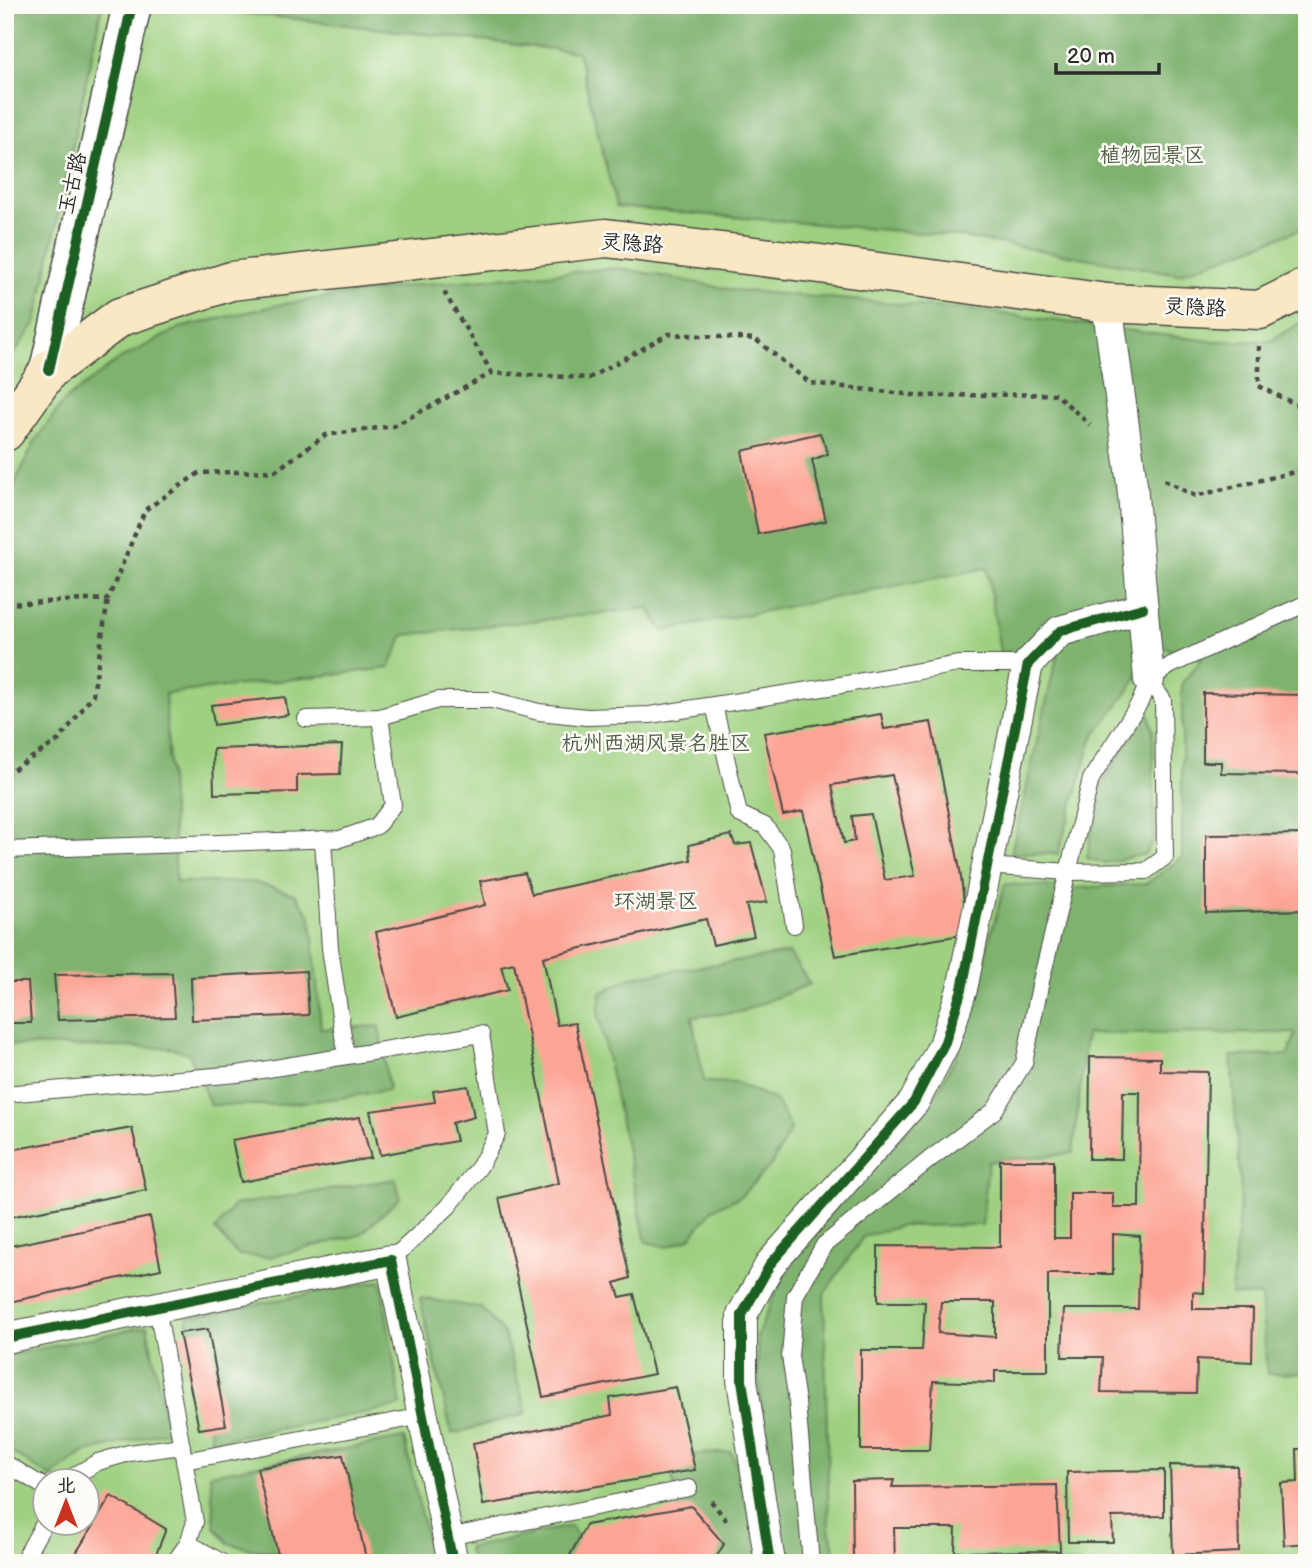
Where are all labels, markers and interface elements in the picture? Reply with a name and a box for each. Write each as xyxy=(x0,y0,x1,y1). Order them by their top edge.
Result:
scale bar xyxy=(1056,32,1160,76)
text: 20 m xyxy=(1067,44,1115,69)
park label: 植物园景区 xyxy=(1100,143,1205,168)
street label: 玉古路 xyxy=(53,150,92,217)
street label: 灵隐路 xyxy=(600,229,664,258)
street label: 灵隐路 xyxy=(1163,293,1227,322)
park label: 杭州西湖风景名胜区 xyxy=(562,731,751,756)
park label: 环湖景区 xyxy=(614,889,698,914)
north arrow xyxy=(32,1466,102,1536)
text: 北 xyxy=(56,1475,76,1498)

